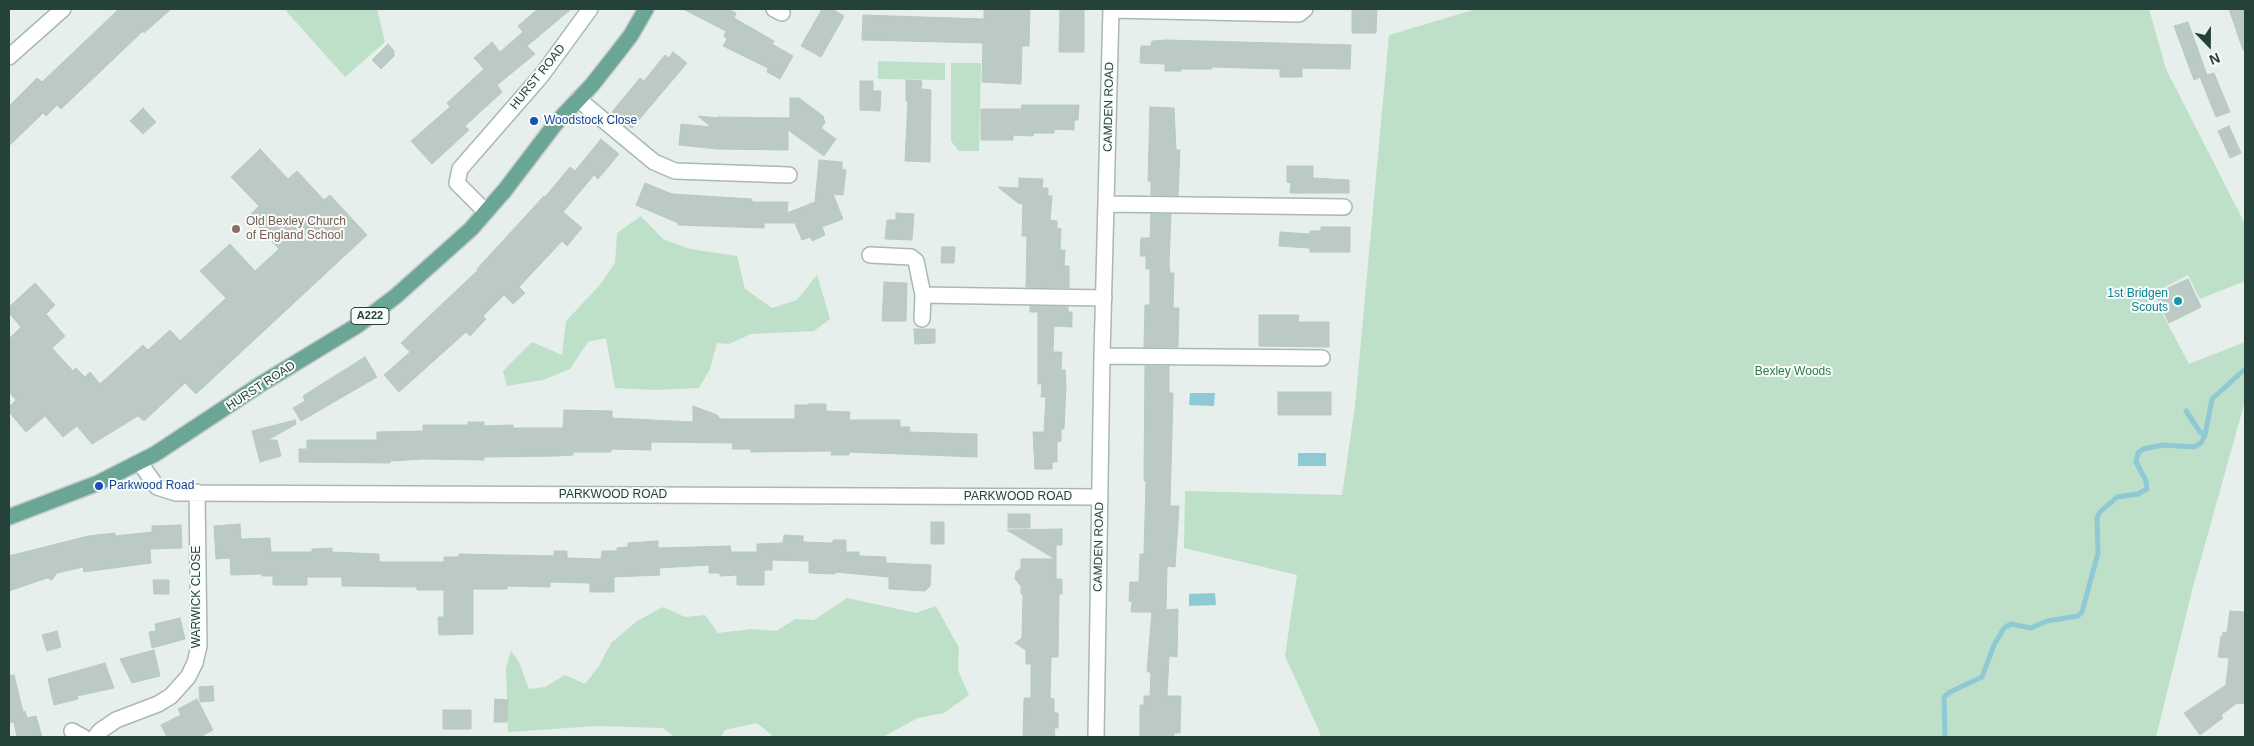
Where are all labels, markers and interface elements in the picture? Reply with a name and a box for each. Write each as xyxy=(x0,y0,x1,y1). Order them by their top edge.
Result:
north arrow xyxy=(2184,20,2234,70)
street label: HURST ROAD xyxy=(507,42,569,112)
text: N xyxy=(2207,50,2222,68)
street label: CAMDEN ROAD xyxy=(1101,62,1117,152)
place label: Woodstock Close xyxy=(544,114,637,128)
marker: Woodstock Close xyxy=(528,115,540,127)
place label: Old Bexley Church of England School xyxy=(246,215,346,243)
marker: Old Bexley Church of England School xyxy=(230,223,242,235)
place label: 1st Bridgen Scouts xyxy=(2107,287,2168,315)
marker: 1st Bridgen Scouts xyxy=(2172,295,2184,307)
road number: A222 xyxy=(351,308,389,324)
street label: HURST ROAD xyxy=(224,358,298,414)
park label: Bexley Woods xyxy=(1755,365,1831,379)
place label: Parkwood Road xyxy=(109,479,194,493)
marker: Parkwood Road xyxy=(93,480,105,492)
street label: PARKWOOD ROAD xyxy=(559,488,667,502)
street label: PARKWOOD ROAD xyxy=(964,490,1072,504)
street label: CAMDEN ROAD xyxy=(1091,502,1107,592)
street label: WARWICK CLOSE xyxy=(190,546,204,648)

